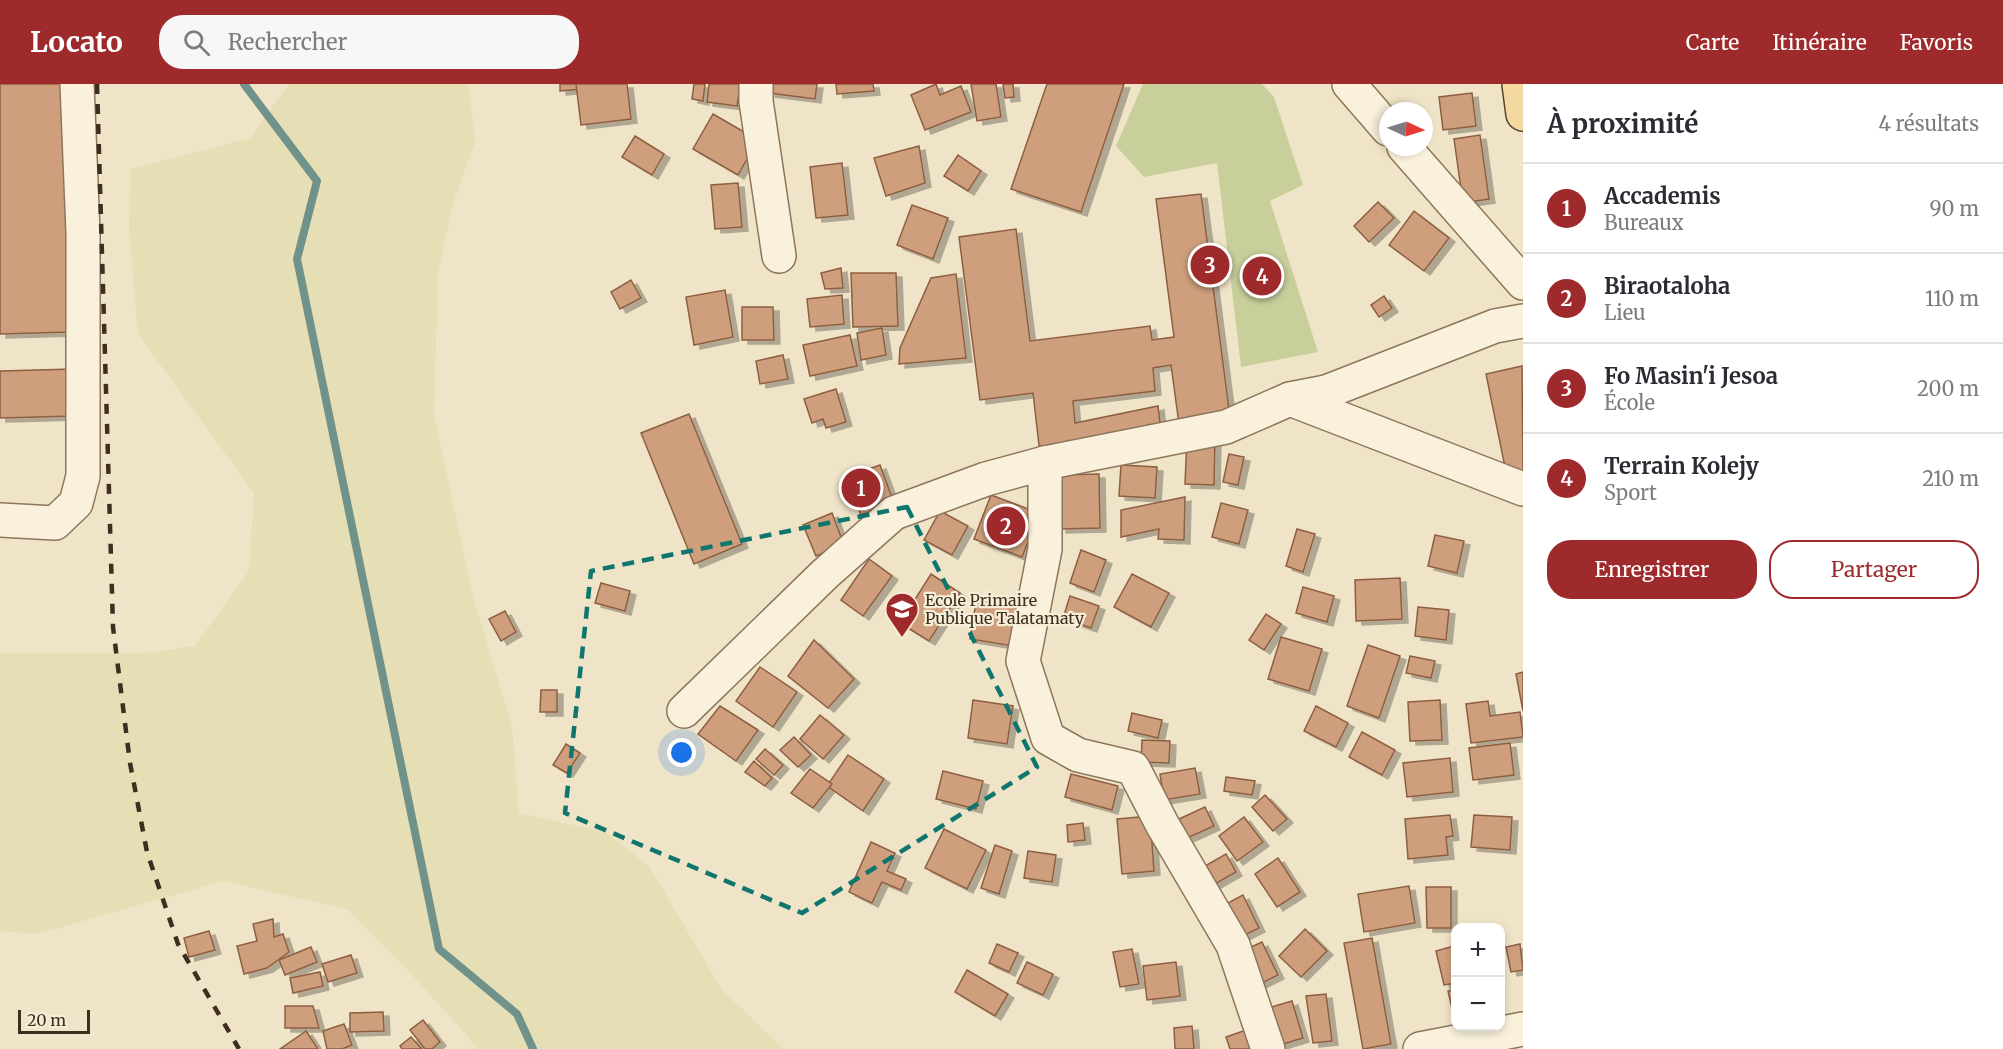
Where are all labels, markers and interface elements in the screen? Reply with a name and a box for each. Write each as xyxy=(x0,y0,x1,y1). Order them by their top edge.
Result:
search box xyxy=(159,15,579,69)
text: Locato xyxy=(30,24,123,60)
icon: search xyxy=(180,26,213,59)
text: Rechercher xyxy=(228,28,347,56)
text: Carte xyxy=(1686,29,1739,56)
text: Itinéraire xyxy=(1772,29,1867,56)
text: Favoris xyxy=(1900,29,1973,56)
north arrow xyxy=(1379,102,1433,156)
text: À proximité xyxy=(1547,107,1698,140)
text: 4 résultats xyxy=(1878,111,1979,136)
text: Accademis xyxy=(1604,182,1721,210)
text: 1 xyxy=(1562,196,1571,221)
text: 90 m xyxy=(1929,196,1979,221)
text: Bureaux xyxy=(1604,210,1684,235)
pin: 3 xyxy=(1190,242,1230,288)
pin: 4 xyxy=(1242,254,1282,298)
text: Biraotaloha xyxy=(1604,272,1730,300)
text: 2 xyxy=(1561,286,1572,311)
text: 110 m xyxy=(1925,286,1979,311)
text: Lieu xyxy=(1604,300,1646,325)
text: Fo Masin'i Jesoa xyxy=(1604,362,1778,390)
text: 3 xyxy=(1561,376,1572,401)
text: 200 m xyxy=(1917,376,1979,401)
text: École xyxy=(1604,390,1655,415)
text: Terrain Kolejy xyxy=(1604,452,1759,480)
pin: 1 xyxy=(842,466,880,510)
text: 4 xyxy=(1560,466,1573,491)
text: 210 m xyxy=(1922,466,1979,491)
text: Sport xyxy=(1604,480,1657,505)
pin: 2 xyxy=(986,504,1026,548)
button: Enregistrer xyxy=(1547,540,1757,599)
button: Partager xyxy=(1769,540,1979,599)
place label: Ecole Primaire Publique Talatamaty xyxy=(925,590,1085,628)
school or university icon: Ecole Primaire Publique Talatamaty xyxy=(884,591,920,638)
your location xyxy=(667,738,696,767)
map controls xyxy=(1451,923,1505,1031)
button: + xyxy=(1451,923,1505,977)
button: − xyxy=(1451,977,1505,1031)
scale bar xyxy=(18,1007,90,1034)
text: 20 m xyxy=(27,1010,66,1030)

